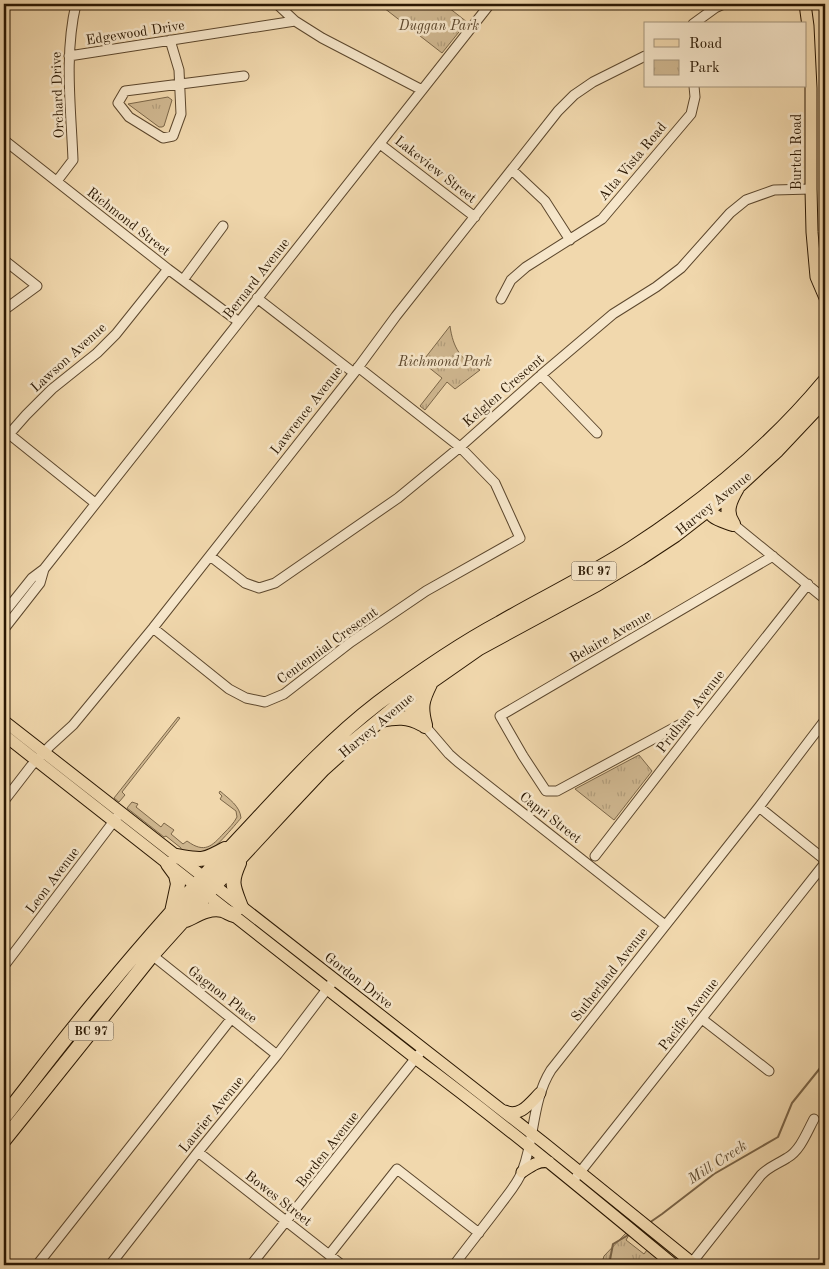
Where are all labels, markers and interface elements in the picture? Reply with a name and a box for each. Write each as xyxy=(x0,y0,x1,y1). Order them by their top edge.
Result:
street label: Edgewood Drive xyxy=(85,18,186,48)
park label: Duggan Park xyxy=(398,19,479,34)
legend xyxy=(644,22,806,88)
text: Road xyxy=(689,37,723,52)
street label: Orchard Drive xyxy=(49,51,67,139)
text: Park xyxy=(689,61,720,76)
street label: Burtch Road xyxy=(790,114,804,190)
street label: Alta Vista Road xyxy=(596,120,669,203)
street label: Lakeview Street xyxy=(392,134,479,206)
street label: Richmond Street xyxy=(84,185,173,259)
street label: Bernard Avenue xyxy=(221,236,292,321)
street label: Lawson Avenue xyxy=(28,320,109,395)
street label: Kelglen Crescent xyxy=(460,352,547,430)
park label: Richmond Park xyxy=(397,355,492,369)
street label: Lawrence Avenue xyxy=(268,364,345,457)
street label: Harvey Avenue xyxy=(673,469,754,538)
road number: BC 97 xyxy=(572,562,616,580)
street label: Centennial Crescent xyxy=(275,605,381,687)
street label: Belaire Avenue xyxy=(568,608,653,666)
street label: Pridham Avenue xyxy=(654,668,727,755)
street label: Harvey Avenue xyxy=(337,691,417,761)
street label: Capri Street xyxy=(517,789,584,846)
street label: Leon Avenue xyxy=(24,845,82,916)
street label: Sutherland Avenue xyxy=(569,925,651,1024)
street label: Gordon Drive xyxy=(322,950,395,1012)
street label: Gagnon Place xyxy=(185,964,260,1026)
street label: Pacific Avenue xyxy=(656,976,721,1053)
road number: BC 97 xyxy=(68,1021,114,1040)
street label: Laurier Avenue xyxy=(177,1074,247,1156)
street label: Borden Avenue xyxy=(294,1109,362,1190)
water label: Mill Creek xyxy=(685,1139,750,1188)
street label: Bowes Street xyxy=(243,1169,314,1229)

